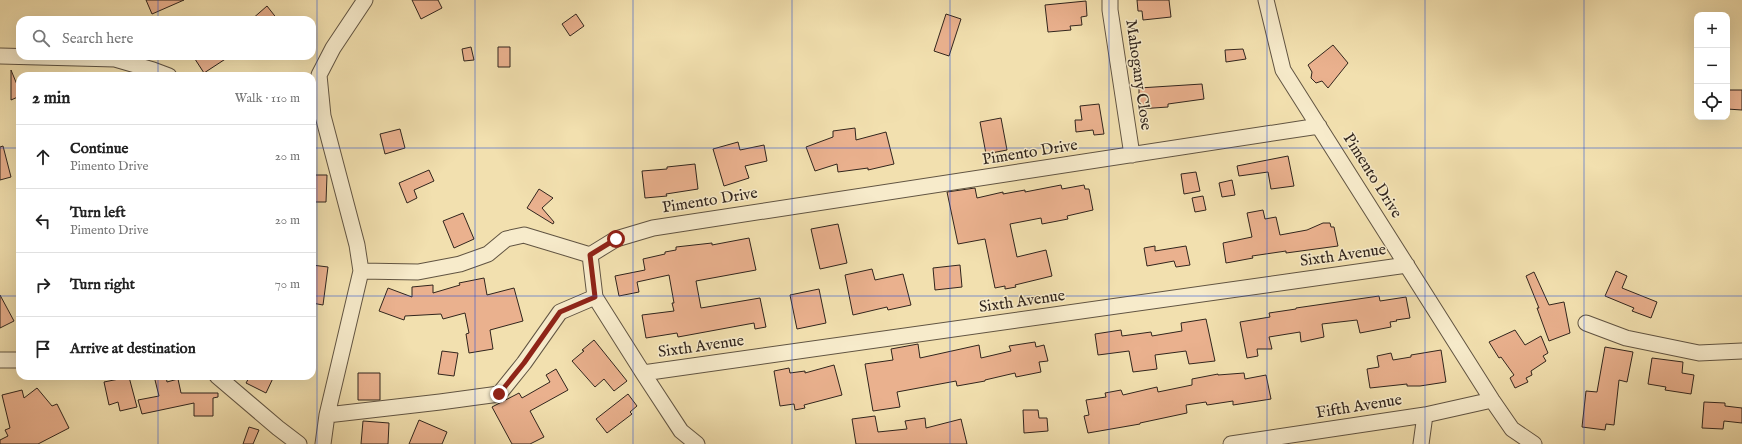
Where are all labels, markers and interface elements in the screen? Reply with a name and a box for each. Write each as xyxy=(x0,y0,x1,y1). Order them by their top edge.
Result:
map controls xyxy=(1694,12,1730,120)
button: + xyxy=(1694,12,1730,48)
search box xyxy=(16,16,316,60)
street label: Mahogany Close xyxy=(1120,18,1156,132)
icon: search xyxy=(30,27,52,49)
text: Search here xyxy=(62,29,133,48)
button: − xyxy=(1694,48,1730,84)
button: locate xyxy=(1694,84,1730,120)
text: 2 min xyxy=(32,88,70,109)
text: Walk · 110 m xyxy=(235,90,300,107)
street label: Pimento Drive xyxy=(1338,130,1406,222)
street label: Pimento Drive xyxy=(981,136,1079,170)
text: Continue xyxy=(70,139,128,158)
icon: ahead xyxy=(32,146,54,168)
text: 20 m xyxy=(275,148,300,165)
text: Pimento Drive xyxy=(70,158,148,175)
street label: Pimento Drive xyxy=(661,184,759,218)
text: Turn left xyxy=(70,203,126,222)
icon: left xyxy=(32,210,54,232)
text: 20 m xyxy=(275,212,300,229)
text: Pimento Drive xyxy=(70,222,148,239)
route start xyxy=(607,230,625,248)
street label: Sixth Avenue xyxy=(1299,240,1387,272)
icon: right xyxy=(32,274,54,296)
text: Turn right xyxy=(70,275,135,294)
text: 70 m xyxy=(275,276,300,293)
street label: Sixth Avenue xyxy=(978,286,1066,318)
street label: Sixth Avenue xyxy=(657,331,745,363)
icon: arrive xyxy=(32,338,54,360)
text: Arrive at destination xyxy=(70,339,196,358)
route end xyxy=(490,385,508,403)
street label: Fifth Avenue xyxy=(1315,390,1403,424)

